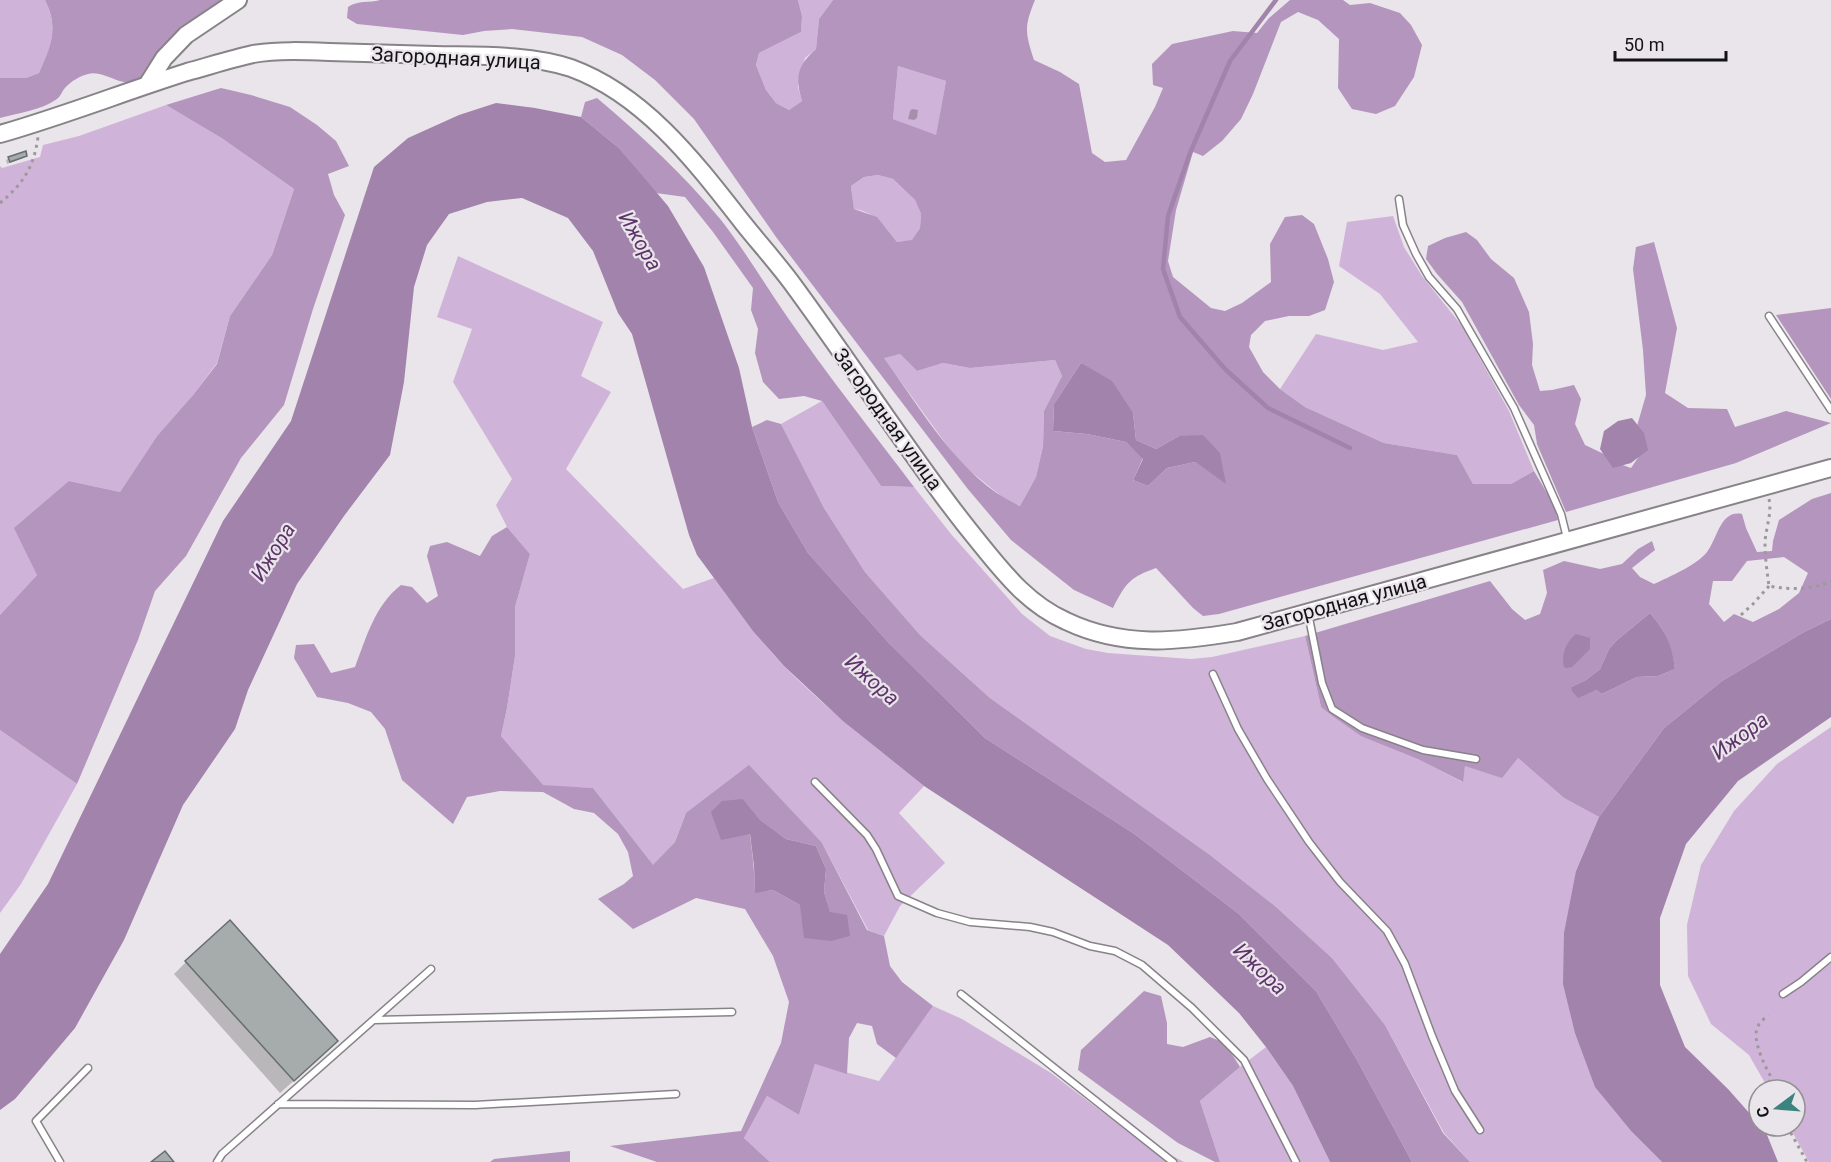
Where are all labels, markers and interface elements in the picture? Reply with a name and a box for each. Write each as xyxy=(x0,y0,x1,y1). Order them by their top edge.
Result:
scale bar xyxy=(1615,24,1726,62)
text: 50 m xyxy=(1624,34,1664,55)
street label: Загородная улица xyxy=(371,42,541,74)
water label: Ижора xyxy=(614,207,666,275)
street label: Загородная улица xyxy=(828,343,948,495)
water label: Ижора xyxy=(246,518,300,586)
street label: Загородная улица xyxy=(1259,568,1429,636)
water label: Ижора xyxy=(840,650,904,710)
water label: Ижора xyxy=(1707,707,1773,765)
water label: Ижора xyxy=(1229,938,1291,1000)
north arrow xyxy=(1747,1078,1807,1138)
text: С xyxy=(1752,1104,1774,1120)

